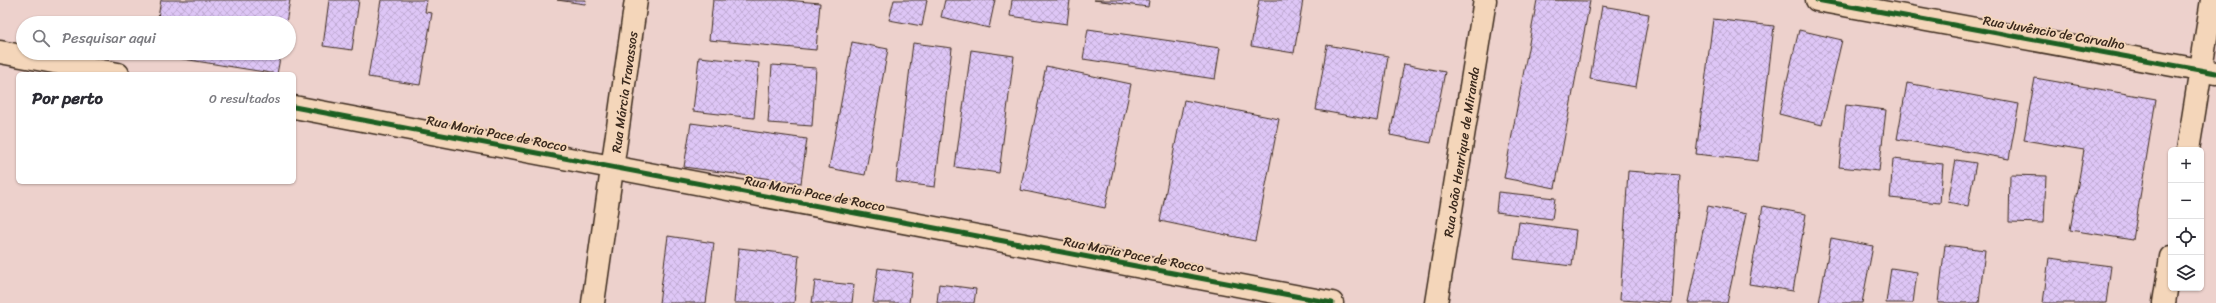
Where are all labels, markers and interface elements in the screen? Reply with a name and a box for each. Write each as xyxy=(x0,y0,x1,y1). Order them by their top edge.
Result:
street label: Rua Juvêncio de Carvalho xyxy=(1981,9,2127,56)
search box xyxy=(16,16,296,60)
text: Pesquisar aqui xyxy=(62,25,156,51)
icon: search xyxy=(30,27,52,49)
street label: Rua Márcia Travassos xyxy=(605,29,645,154)
street label: Rua João Henrique de Miranda xyxy=(1437,65,1486,239)
text: Por perto xyxy=(32,83,103,113)
text: 0 resultados xyxy=(209,87,280,110)
street label: Rua Maria Pace de Rocco xyxy=(425,109,569,158)
map controls xyxy=(2168,147,2204,291)
button: + xyxy=(2168,147,2204,183)
street label: Rua Maria Pace de Rocco xyxy=(743,169,887,218)
button: − xyxy=(2168,183,2204,219)
button: locate xyxy=(2168,219,2204,255)
street label: Rua Maria Pace de Rocco xyxy=(1062,230,1206,279)
button: layers xyxy=(2168,255,2204,291)

